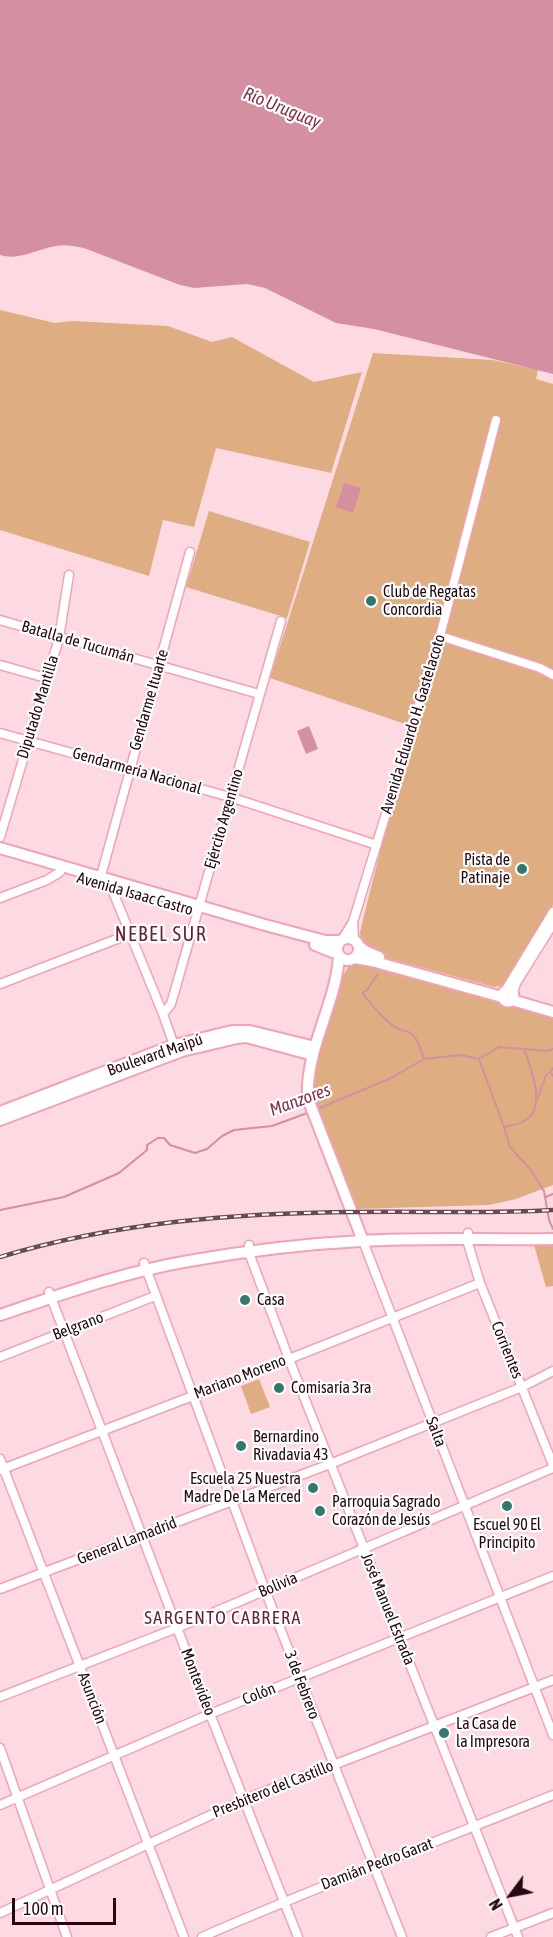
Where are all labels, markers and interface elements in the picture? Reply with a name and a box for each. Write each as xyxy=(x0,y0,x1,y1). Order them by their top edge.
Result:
water label: Río Uruguay xyxy=(240,83,324,133)
place label: Club de Regatas Concordia xyxy=(383,582,476,620)
marker: Club de Regatas Concordia xyxy=(364,594,378,608)
street label: Batalla de Tucumán xyxy=(19,617,137,667)
street label: Avenida Eduardo H. Gastelacoto xyxy=(377,632,449,816)
street label: Gendarme Ituarte xyxy=(125,647,173,753)
street label: Diputado Mantilla xyxy=(13,653,63,761)
street label: Gendarmería Nacional xyxy=(70,743,204,799)
street label: Ejército Argentino xyxy=(201,767,247,871)
place label: Pista de Patinaje xyxy=(461,850,510,888)
marker: Pista de Patinaje xyxy=(515,862,529,876)
street label: Avenida Isaac Castro xyxy=(75,868,195,920)
district label: NEBEL SUR xyxy=(115,923,207,947)
street label: Boulevard Maipú xyxy=(105,1030,205,1080)
water label: Manzores xyxy=(267,1079,333,1121)
place label: Casa xyxy=(257,1290,285,1310)
marker: Casa xyxy=(238,1293,252,1307)
street label: Belgrano xyxy=(50,1308,106,1344)
street label: Corrientes xyxy=(487,1318,527,1382)
street label: Mariano Moreno xyxy=(191,1351,289,1403)
place label: Comisaría 3ra xyxy=(291,1378,371,1398)
marker: Comisaría 3ra xyxy=(272,1381,286,1395)
street label: Salta xyxy=(422,1414,450,1450)
place label: Bernardino Rivadavia 43 xyxy=(253,1427,329,1465)
marker: Bernardino Rivadavia 43 xyxy=(234,1439,248,1453)
place label: Escuela 25 Nuestra Madre De La Merced xyxy=(183,1469,301,1507)
marker: Escuela 25 Nuestra Madre De La Merced xyxy=(306,1481,320,1495)
place label: Parroquia Sagrado Corazón de Jesús xyxy=(332,1492,441,1530)
marker: Escuel 90 El Principito xyxy=(500,1499,514,1513)
marker: Parroquia Sagrado Corazón de Jesús xyxy=(313,1504,327,1518)
street label: General Lamadrid xyxy=(74,1513,180,1569)
place label: Escuel 90 El Principito xyxy=(473,1515,541,1553)
street label: José Manuel Estrada xyxy=(357,1550,419,1668)
street label: Bolivia xyxy=(256,1568,300,1602)
district label: SARGENTO CABRERA xyxy=(144,1607,302,1629)
street label: Montevideo xyxy=(176,1646,220,1718)
street label: 3 de Febrero xyxy=(280,1648,324,1722)
street label: Asunción xyxy=(73,1669,111,1727)
street label: Colón xyxy=(240,1679,278,1709)
place label: La Casa de la Impresora xyxy=(456,1714,530,1752)
marker: La Casa de la Impresora xyxy=(437,1726,451,1740)
street label: Presbítero del Castillo xyxy=(210,1756,336,1822)
street label: Damián Pedro Garat xyxy=(318,1834,436,1894)
north arrow xyxy=(481,1865,541,1925)
scale bar xyxy=(15,1886,118,1924)
text: N xyxy=(486,1896,506,1913)
text: 100 m xyxy=(23,1898,64,1919)

